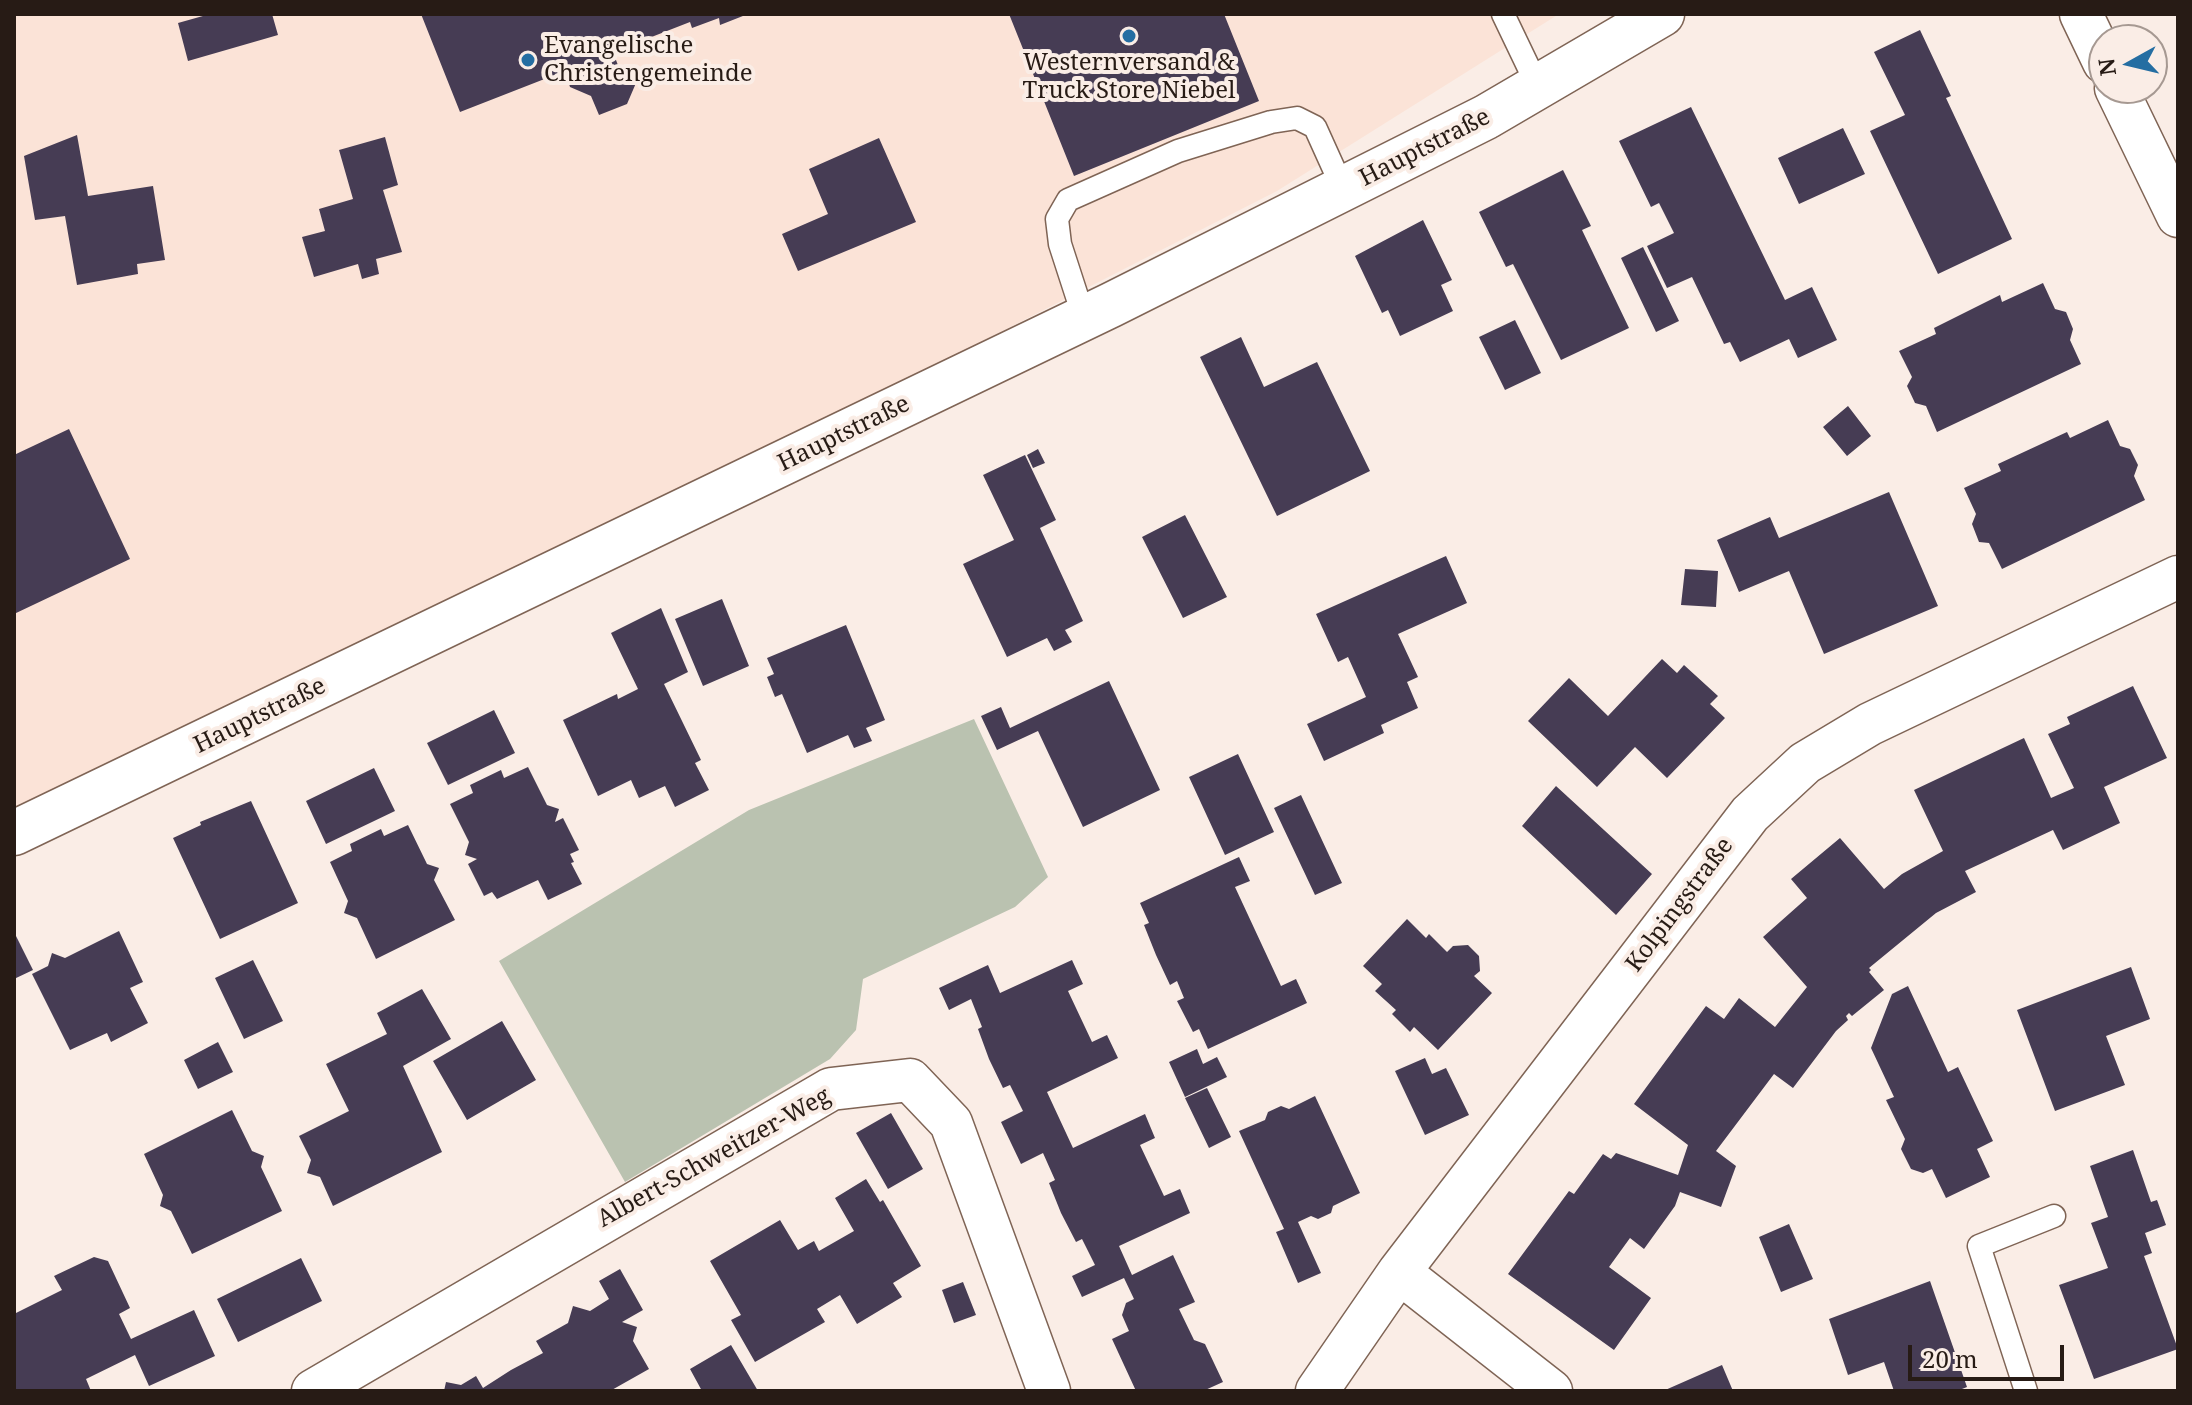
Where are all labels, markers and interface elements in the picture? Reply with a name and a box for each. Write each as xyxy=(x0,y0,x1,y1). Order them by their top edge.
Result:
north arrow xyxy=(2088,24,2168,104)
marker: Westernversand & Truck Store Niebel xyxy=(1120,27,1138,45)
place label: Evangelische Christengemeinde xyxy=(544,32,753,88)
place label: Westernversand & Truck Store Niebel xyxy=(1023,49,1235,105)
marker: Evangelische Christengemeinde xyxy=(519,51,537,69)
text: N xyxy=(2090,56,2122,78)
street label: Hauptstraße xyxy=(1355,103,1495,193)
street label: Hauptstraße xyxy=(773,390,915,478)
street label: Hauptstraße xyxy=(189,672,331,760)
street label: Kolpingstraße xyxy=(1620,832,1740,978)
street label: Albert-Schweitzer-Weg xyxy=(592,1082,836,1234)
scale bar xyxy=(1912,1329,2068,1379)
text: 20 m xyxy=(1922,1342,1978,1375)

